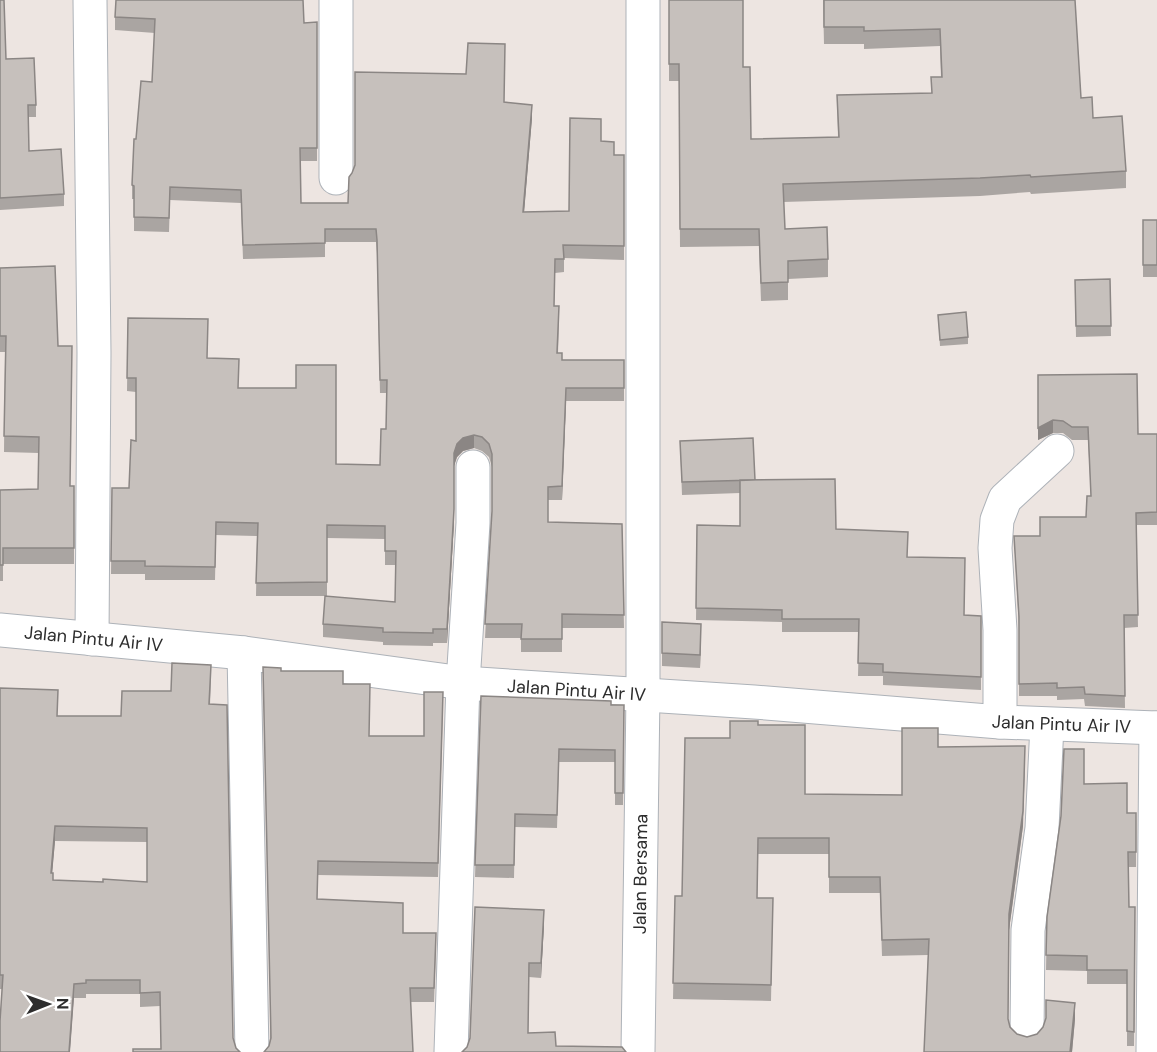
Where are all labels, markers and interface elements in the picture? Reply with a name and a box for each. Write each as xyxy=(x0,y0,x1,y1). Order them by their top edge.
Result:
street label: Jalan Pintu Air IV xyxy=(23,620,164,657)
street label: Jalan Pintu Air IV xyxy=(506,674,647,707)
street label: Jalan Pintu Air IV xyxy=(991,709,1131,739)
street label: Jalan Bersama xyxy=(628,814,653,934)
north arrow xyxy=(18,974,78,1034)
text: N xyxy=(52,998,73,1010)

